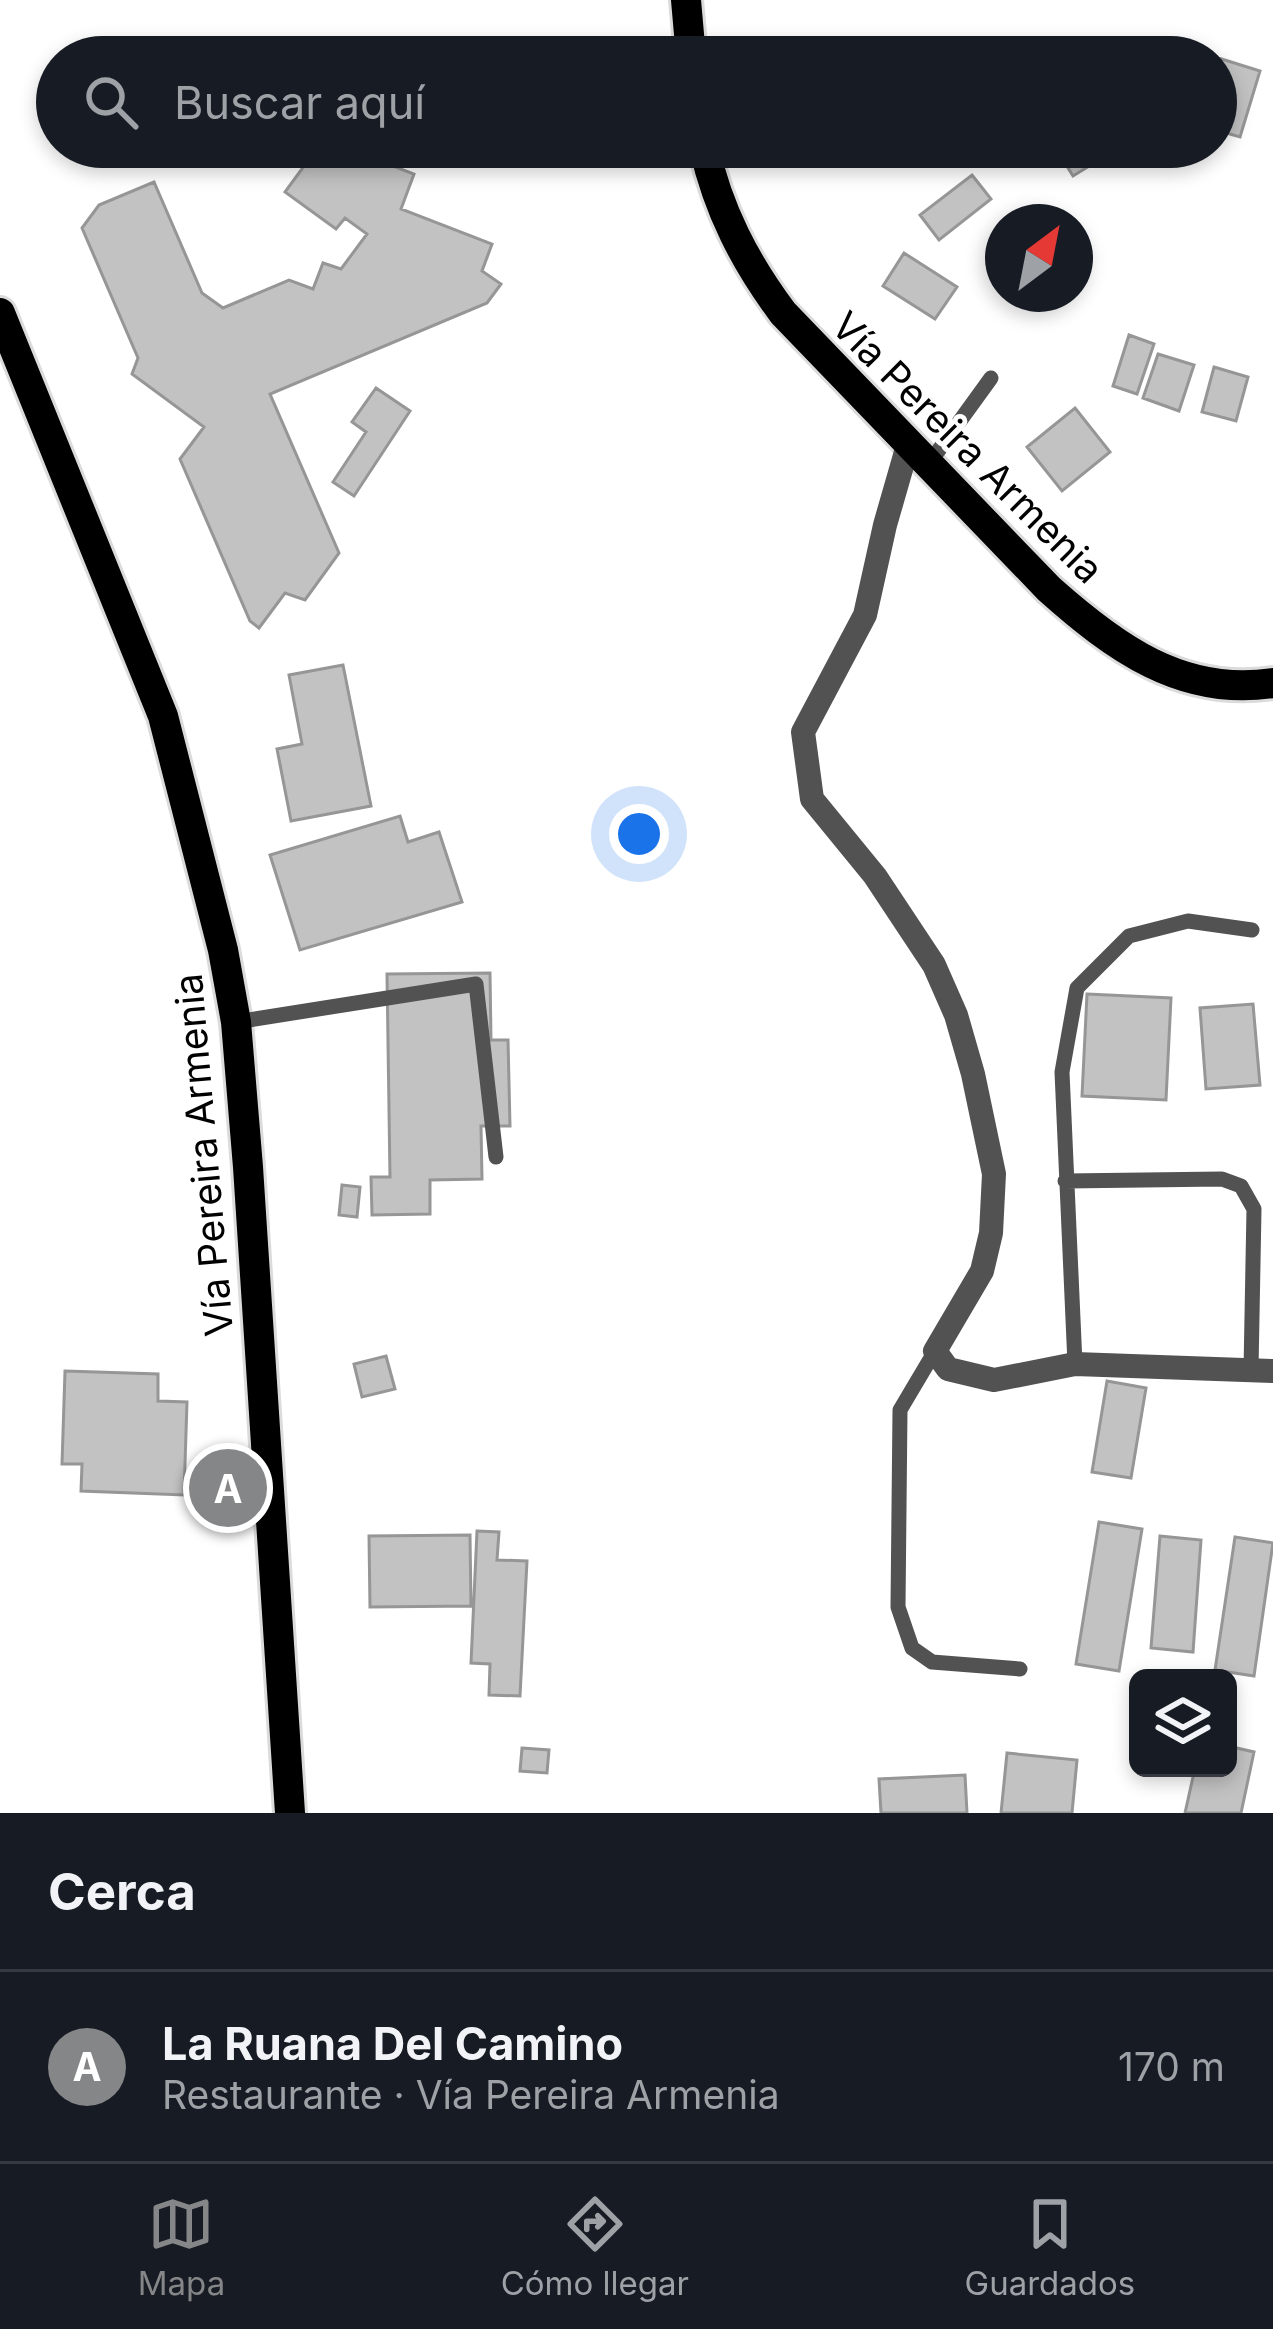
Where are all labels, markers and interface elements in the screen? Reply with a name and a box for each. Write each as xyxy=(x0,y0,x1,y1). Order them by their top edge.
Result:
search box xyxy=(36,36,1237,168)
icon: search xyxy=(78,69,144,135)
text: Buscar aquí xyxy=(174,75,425,130)
north arrow xyxy=(985,204,1093,312)
street label: Vía Pereira Armenia xyxy=(823,302,1113,592)
your location xyxy=(609,804,669,864)
street label: Vía Pereira Armenia xyxy=(164,972,242,1338)
pin: A xyxy=(189,1443,267,1533)
map controls xyxy=(1129,1669,1237,1777)
button: layers xyxy=(1129,1669,1237,1777)
text: Cerca xyxy=(48,1861,196,1922)
text: La Ruana Del Camino xyxy=(162,2016,623,2071)
text: A xyxy=(72,2043,102,2090)
text: 170 m xyxy=(1118,2043,1225,2090)
text: Restaurante · Vía Pereira Armenia xyxy=(162,2071,780,2118)
tab: Mapa xyxy=(138,2191,225,2303)
tab: Cómo llegar xyxy=(501,2191,689,2303)
tab: Guardados xyxy=(965,2191,1135,2303)

